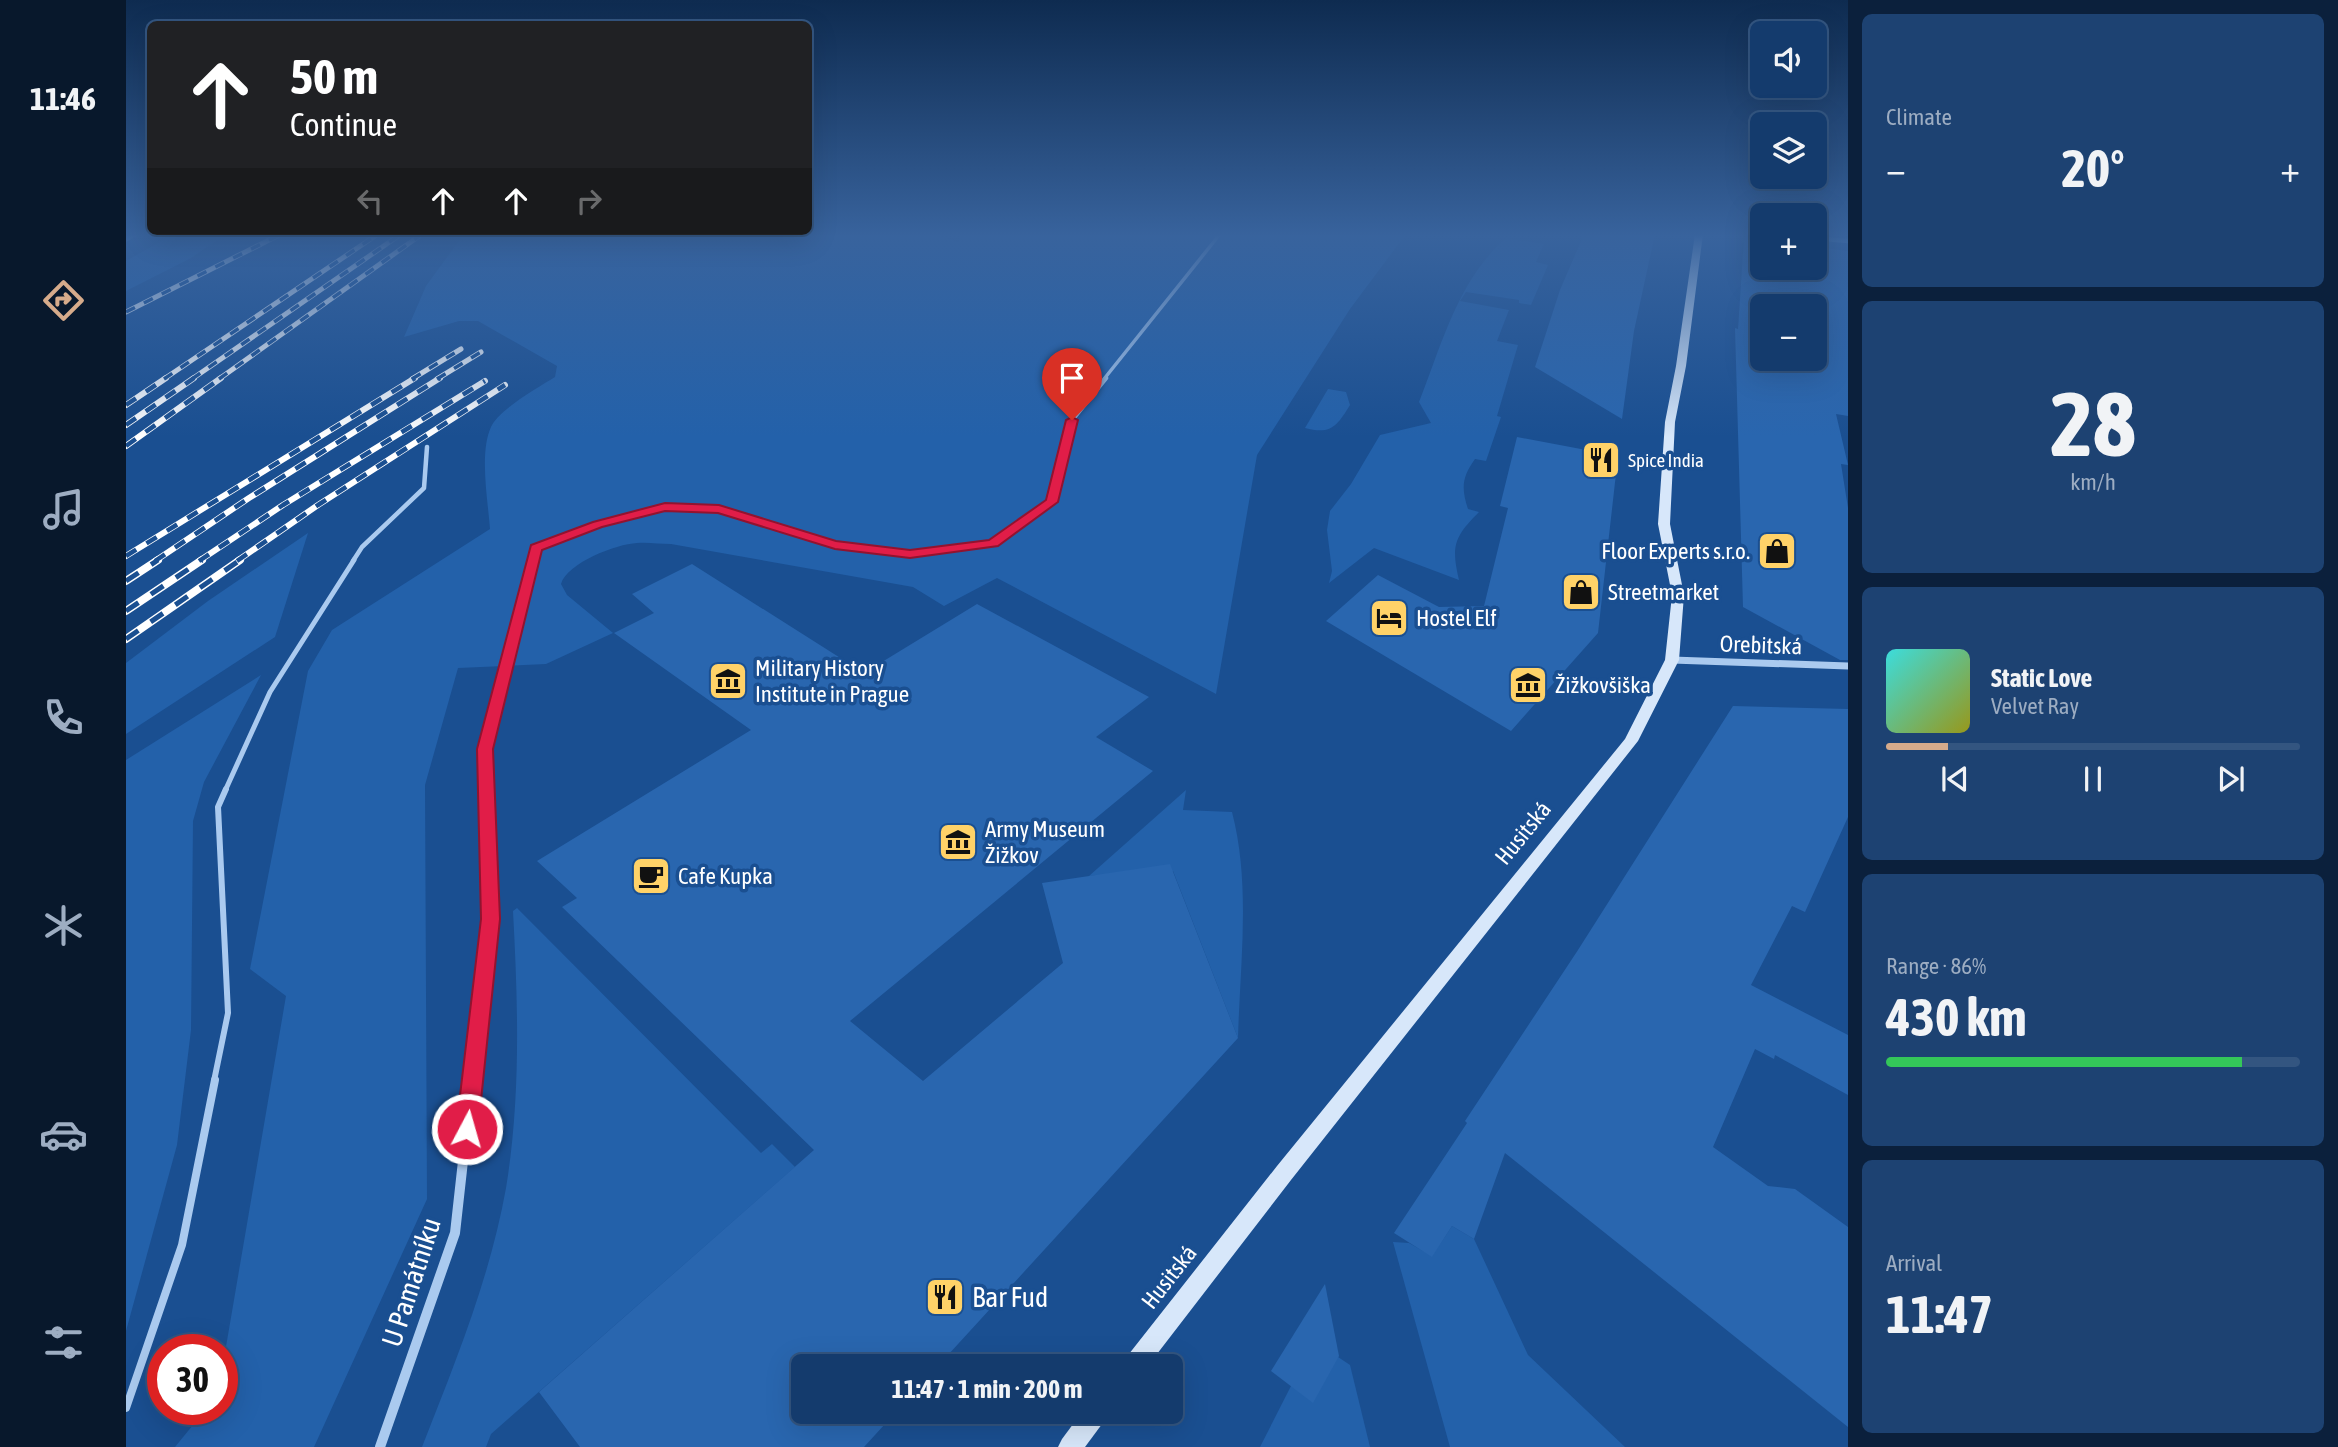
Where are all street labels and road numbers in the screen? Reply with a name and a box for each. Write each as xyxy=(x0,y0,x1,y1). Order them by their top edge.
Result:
street label: Orebitská xyxy=(1719,631,1803,659)
street label: Husitská xyxy=(1490,796,1556,870)
street label: U Památníku xyxy=(375,1213,447,1351)
street label: Husitská xyxy=(1136,1240,1202,1314)

